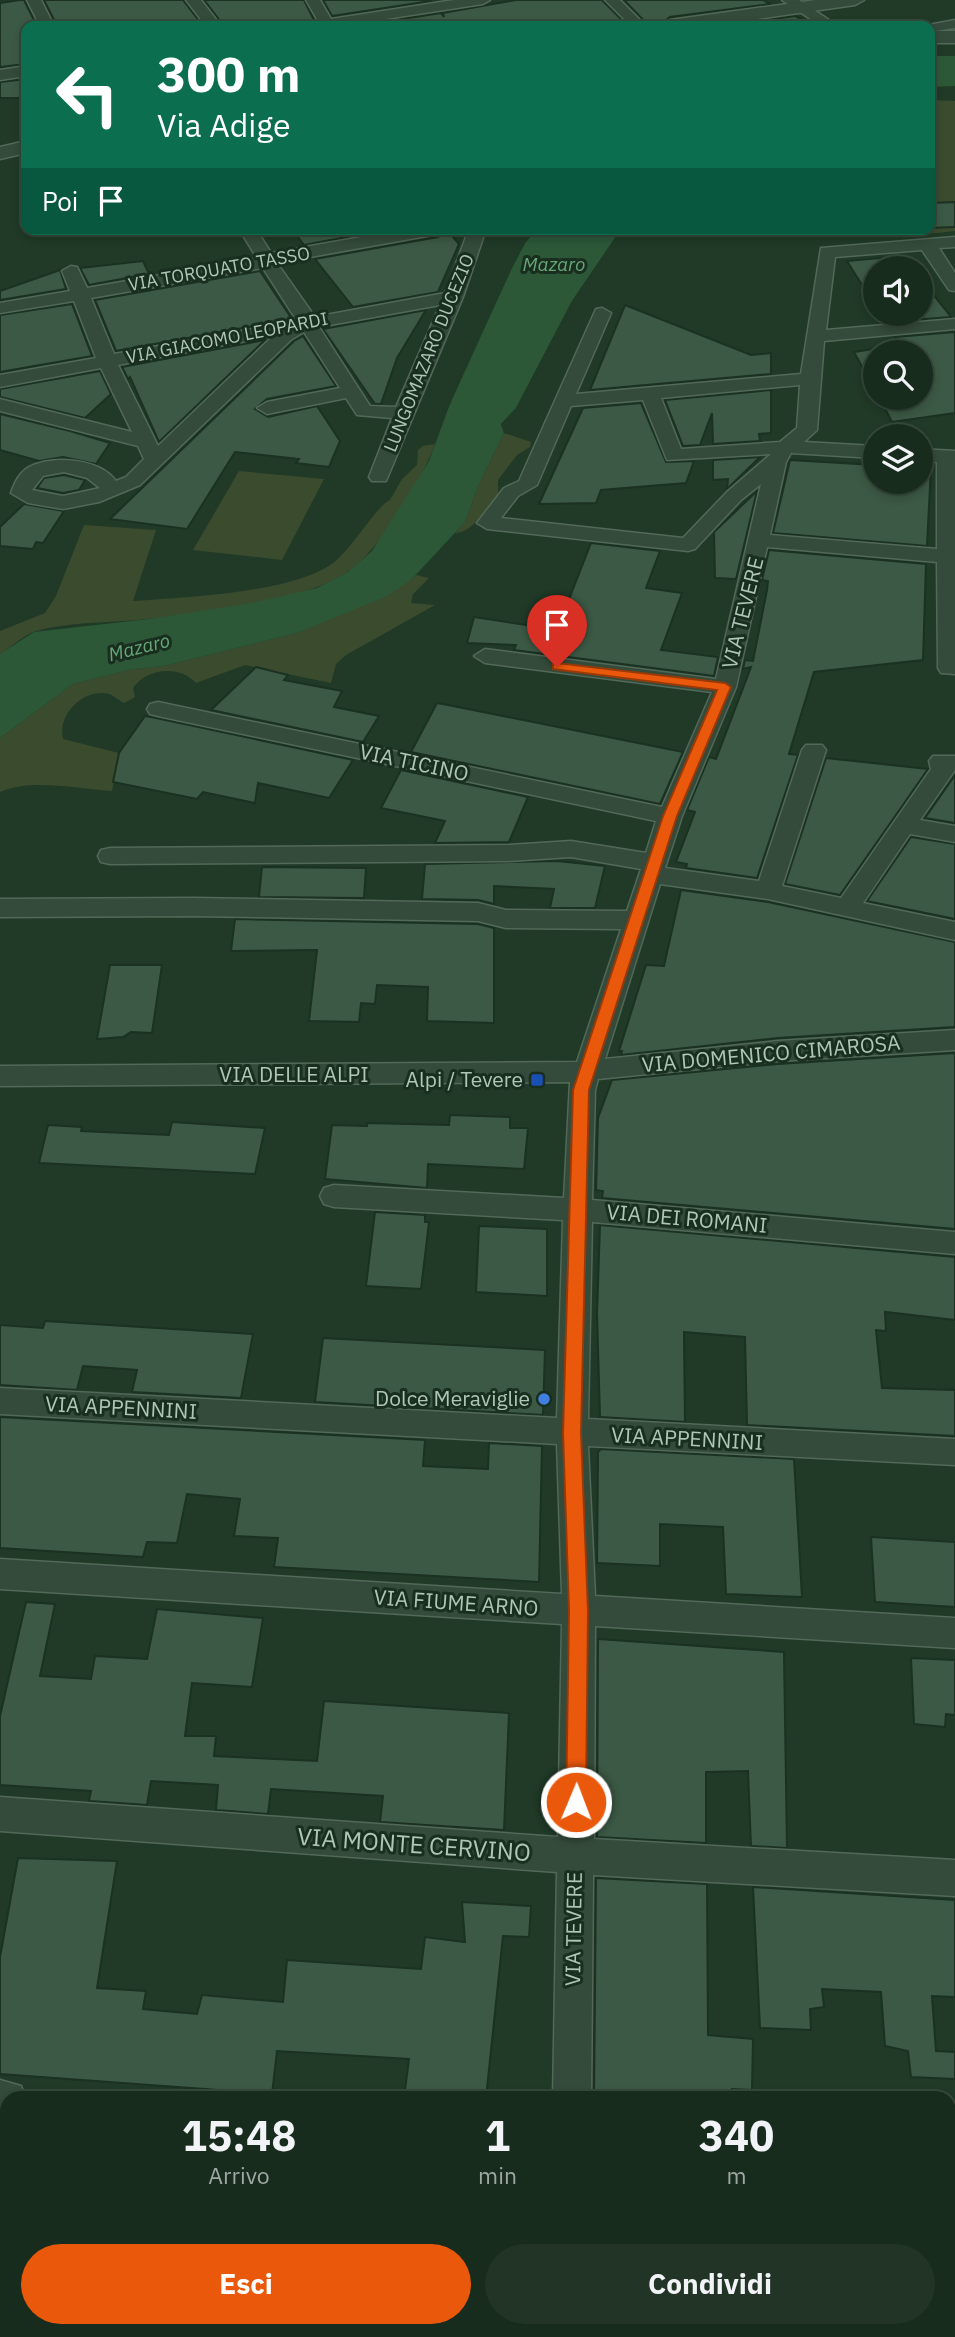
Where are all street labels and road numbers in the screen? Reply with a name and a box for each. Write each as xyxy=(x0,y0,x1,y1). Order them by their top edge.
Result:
street label: VIA TORQUATO TASSO xyxy=(126,241,312,296)
street label: LUNGOMAZARO DUCEZIO xyxy=(378,250,479,455)
street label: VIA GIACOMO LEOPARDI xyxy=(124,307,330,368)
street label: VIA TEVERE xyxy=(715,554,769,672)
street label: VIA TICINO xyxy=(357,737,471,787)
street label: VIA DOMENICO CIMAROSA xyxy=(640,1028,901,1078)
street label: VIA DELLE ALPI xyxy=(219,1060,369,1088)
street label: VIA DEI ROMANI xyxy=(606,1197,769,1239)
street label: VIA APPENNINI xyxy=(44,1389,198,1425)
street label: VIA APPENNINI xyxy=(610,1420,764,1456)
street label: VIA FIUME ARNO xyxy=(373,1582,539,1622)
street label: VIA MONTE CERVINO xyxy=(296,1820,532,1868)
street label: VIA TEVERE xyxy=(558,1872,588,1986)

